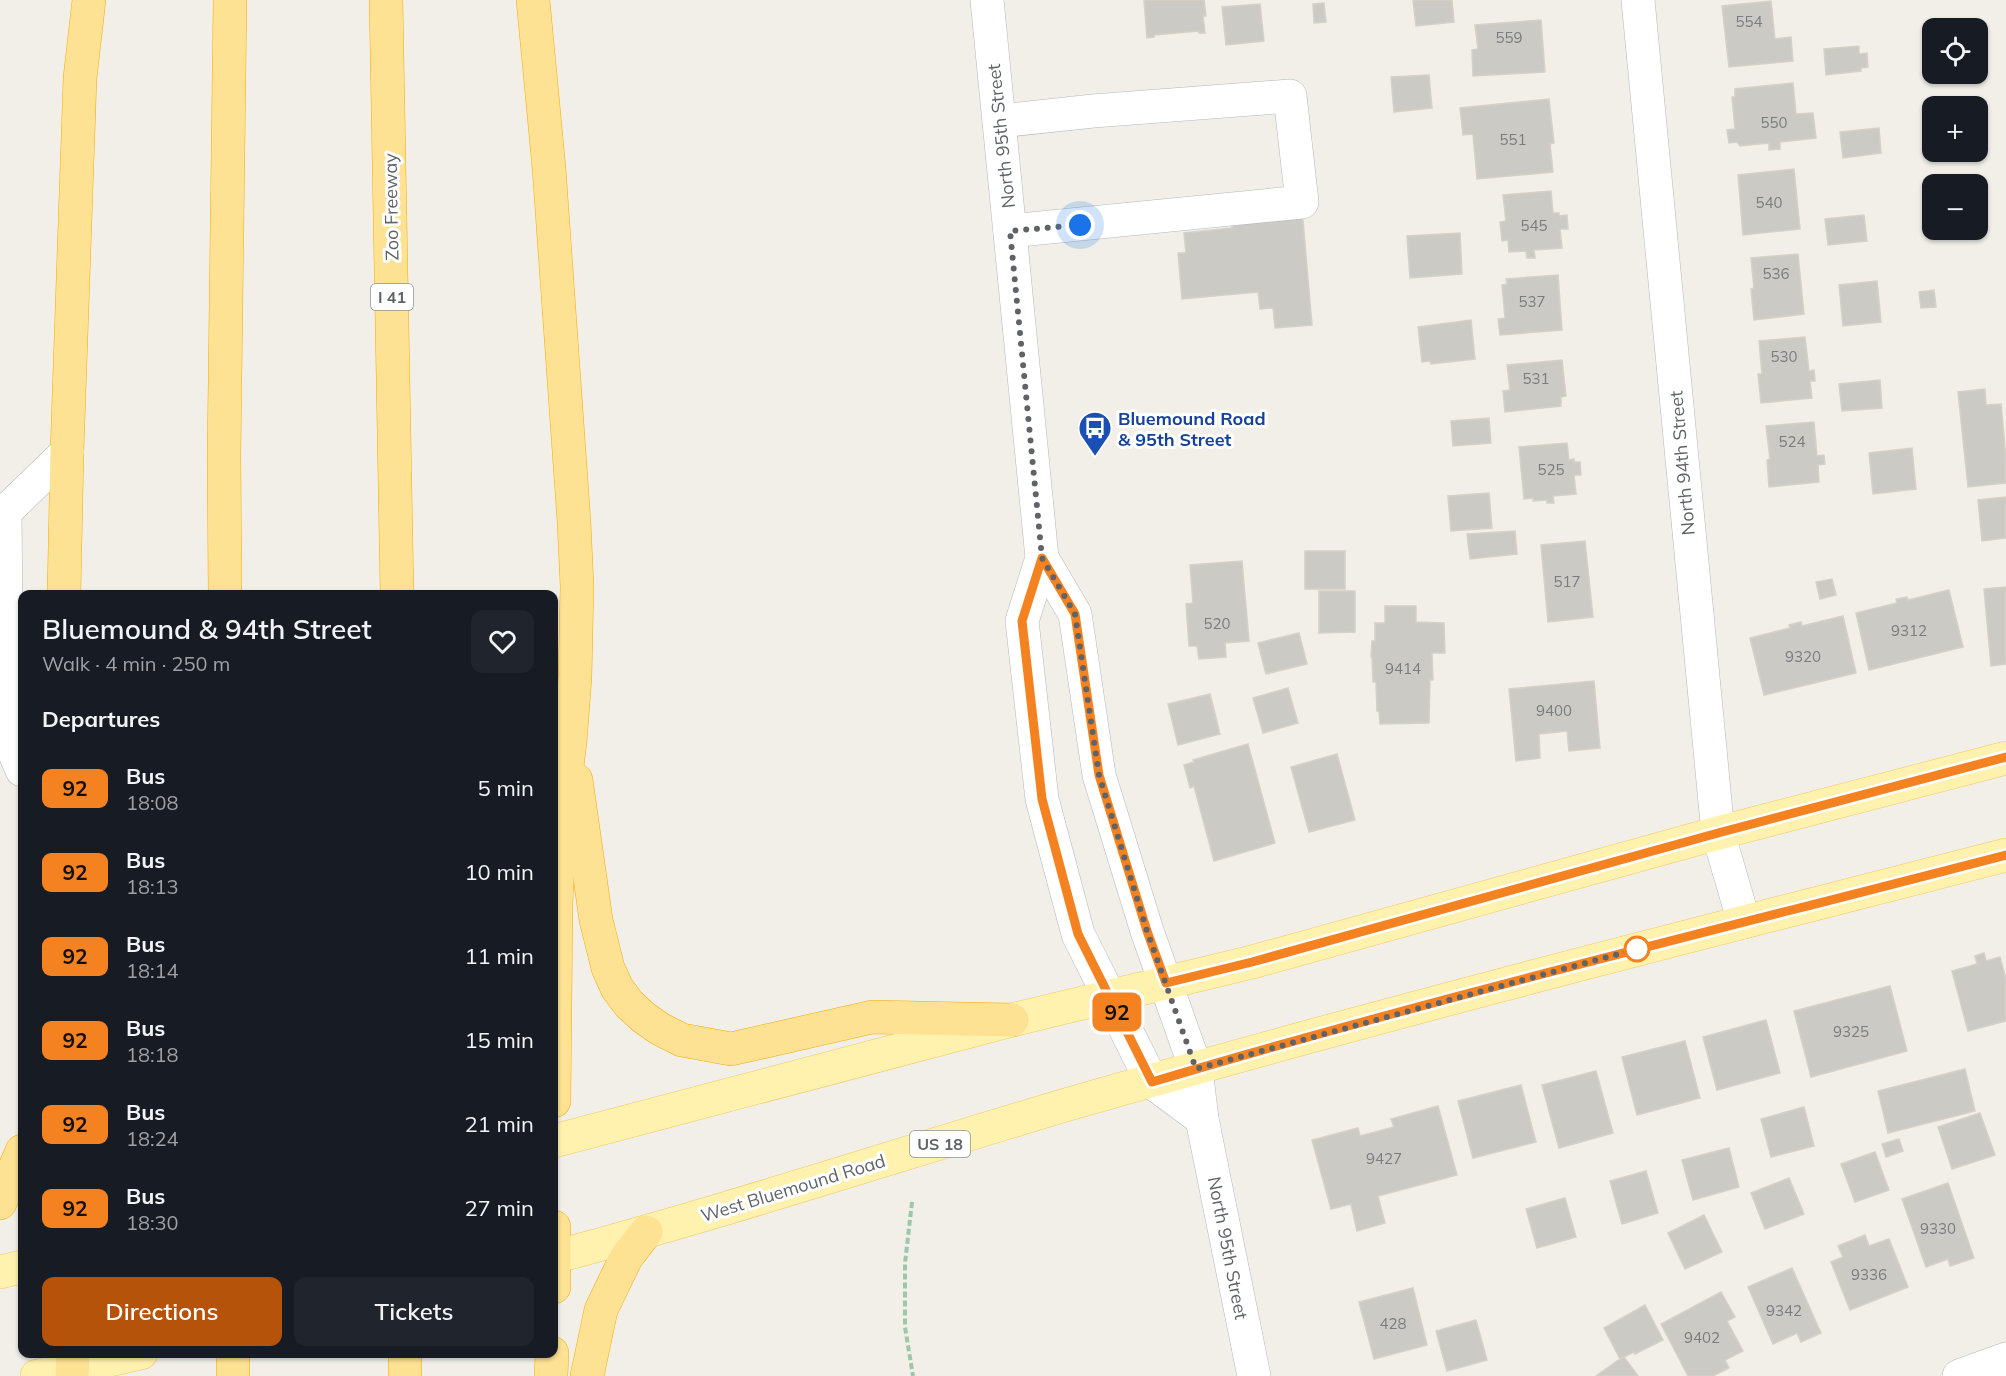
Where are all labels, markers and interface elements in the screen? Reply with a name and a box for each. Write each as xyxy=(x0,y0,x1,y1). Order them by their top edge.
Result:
house number: 554 xyxy=(1735,12,1763,31)
map controls xyxy=(1922,18,1988,240)
button: locate xyxy=(1922,18,1988,84)
house number: 559 xyxy=(1495,28,1523,47)
street label: North 95th Street xyxy=(982,63,1020,209)
button: + xyxy=(1922,96,1988,162)
house number: 550 xyxy=(1760,113,1788,132)
house number: 551 xyxy=(1499,130,1527,149)
street label: Zoo Freeway xyxy=(379,153,403,261)
button: − xyxy=(1922,174,1988,240)
house number: 540 xyxy=(1755,193,1783,212)
your location xyxy=(1065,210,1095,240)
house number: 545 xyxy=(1520,216,1548,235)
house number: 536 xyxy=(1762,264,1790,283)
road number: I 41 xyxy=(371,284,413,310)
house number: 537 xyxy=(1518,292,1546,311)
house number: 530 xyxy=(1770,347,1798,366)
house number: 531 xyxy=(1522,369,1550,388)
street label: North 94th Street xyxy=(1664,390,1700,536)
place label: Bluemound Road & 95th Street xyxy=(1118,407,1266,451)
bus stop icon: Bluemound Road & 95th Street xyxy=(1077,410,1113,457)
house number: 524 xyxy=(1778,432,1806,451)
house number: 525 xyxy=(1537,460,1565,479)
house number: 517 xyxy=(1553,572,1581,591)
button: heart xyxy=(471,610,534,673)
text: Bluemound & 94th Street xyxy=(42,611,372,646)
house number: 520 xyxy=(1203,614,1231,633)
house number: 9312 xyxy=(1891,621,1927,640)
house number: 9320 xyxy=(1785,647,1821,666)
text: Walk · 4 min · 250 m xyxy=(42,651,230,676)
house number: 9414 xyxy=(1385,659,1421,678)
house number: 9400 xyxy=(1536,701,1572,720)
text: Departures xyxy=(42,705,160,733)
text: Bus xyxy=(126,762,165,790)
text: 5 min xyxy=(478,774,534,802)
text: 92 xyxy=(62,775,88,801)
text: 18:08 xyxy=(126,790,179,815)
text: Bus xyxy=(126,846,165,874)
text: 10 min xyxy=(464,858,534,886)
text: 92 xyxy=(62,859,88,885)
text: 18:13 xyxy=(126,874,179,899)
text: Bus xyxy=(126,930,165,958)
unlabelled marker xyxy=(1624,936,1650,962)
text: 11 min xyxy=(464,942,534,970)
text: 92 xyxy=(62,943,88,969)
text: 18:14 xyxy=(126,958,179,983)
line badge: 92 xyxy=(1090,992,1144,1032)
text: 92 xyxy=(1104,999,1130,1025)
text: Bus xyxy=(126,1014,165,1042)
house number: 9325 xyxy=(1833,1022,1869,1041)
text: 15 min xyxy=(464,1026,534,1054)
text: 92 xyxy=(62,1027,88,1053)
text: 18:18 xyxy=(126,1042,179,1067)
text: Bus xyxy=(126,1098,165,1126)
text: 21 min xyxy=(464,1110,534,1138)
text: 92 xyxy=(62,1111,88,1137)
text: 18:24 xyxy=(126,1126,179,1151)
road number: US 18 xyxy=(910,1131,970,1157)
street label: West Bluemound Road xyxy=(698,1149,888,1227)
house number: 9427 xyxy=(1366,1149,1402,1168)
street label: North 95th Street xyxy=(1203,1175,1253,1321)
text: Bus xyxy=(126,1182,165,1210)
text: 27 min xyxy=(464,1194,534,1222)
text: 92 xyxy=(62,1195,88,1221)
text: 18:30 xyxy=(126,1210,179,1235)
house number: 9330 xyxy=(1920,1219,1956,1238)
house number: 9336 xyxy=(1851,1265,1887,1284)
button: Directions xyxy=(42,1277,282,1346)
button: Tickets xyxy=(294,1277,534,1346)
house number: 9342 xyxy=(1766,1301,1802,1320)
house number: 428 xyxy=(1379,1314,1407,1333)
house number: 9402 xyxy=(1684,1328,1720,1347)

